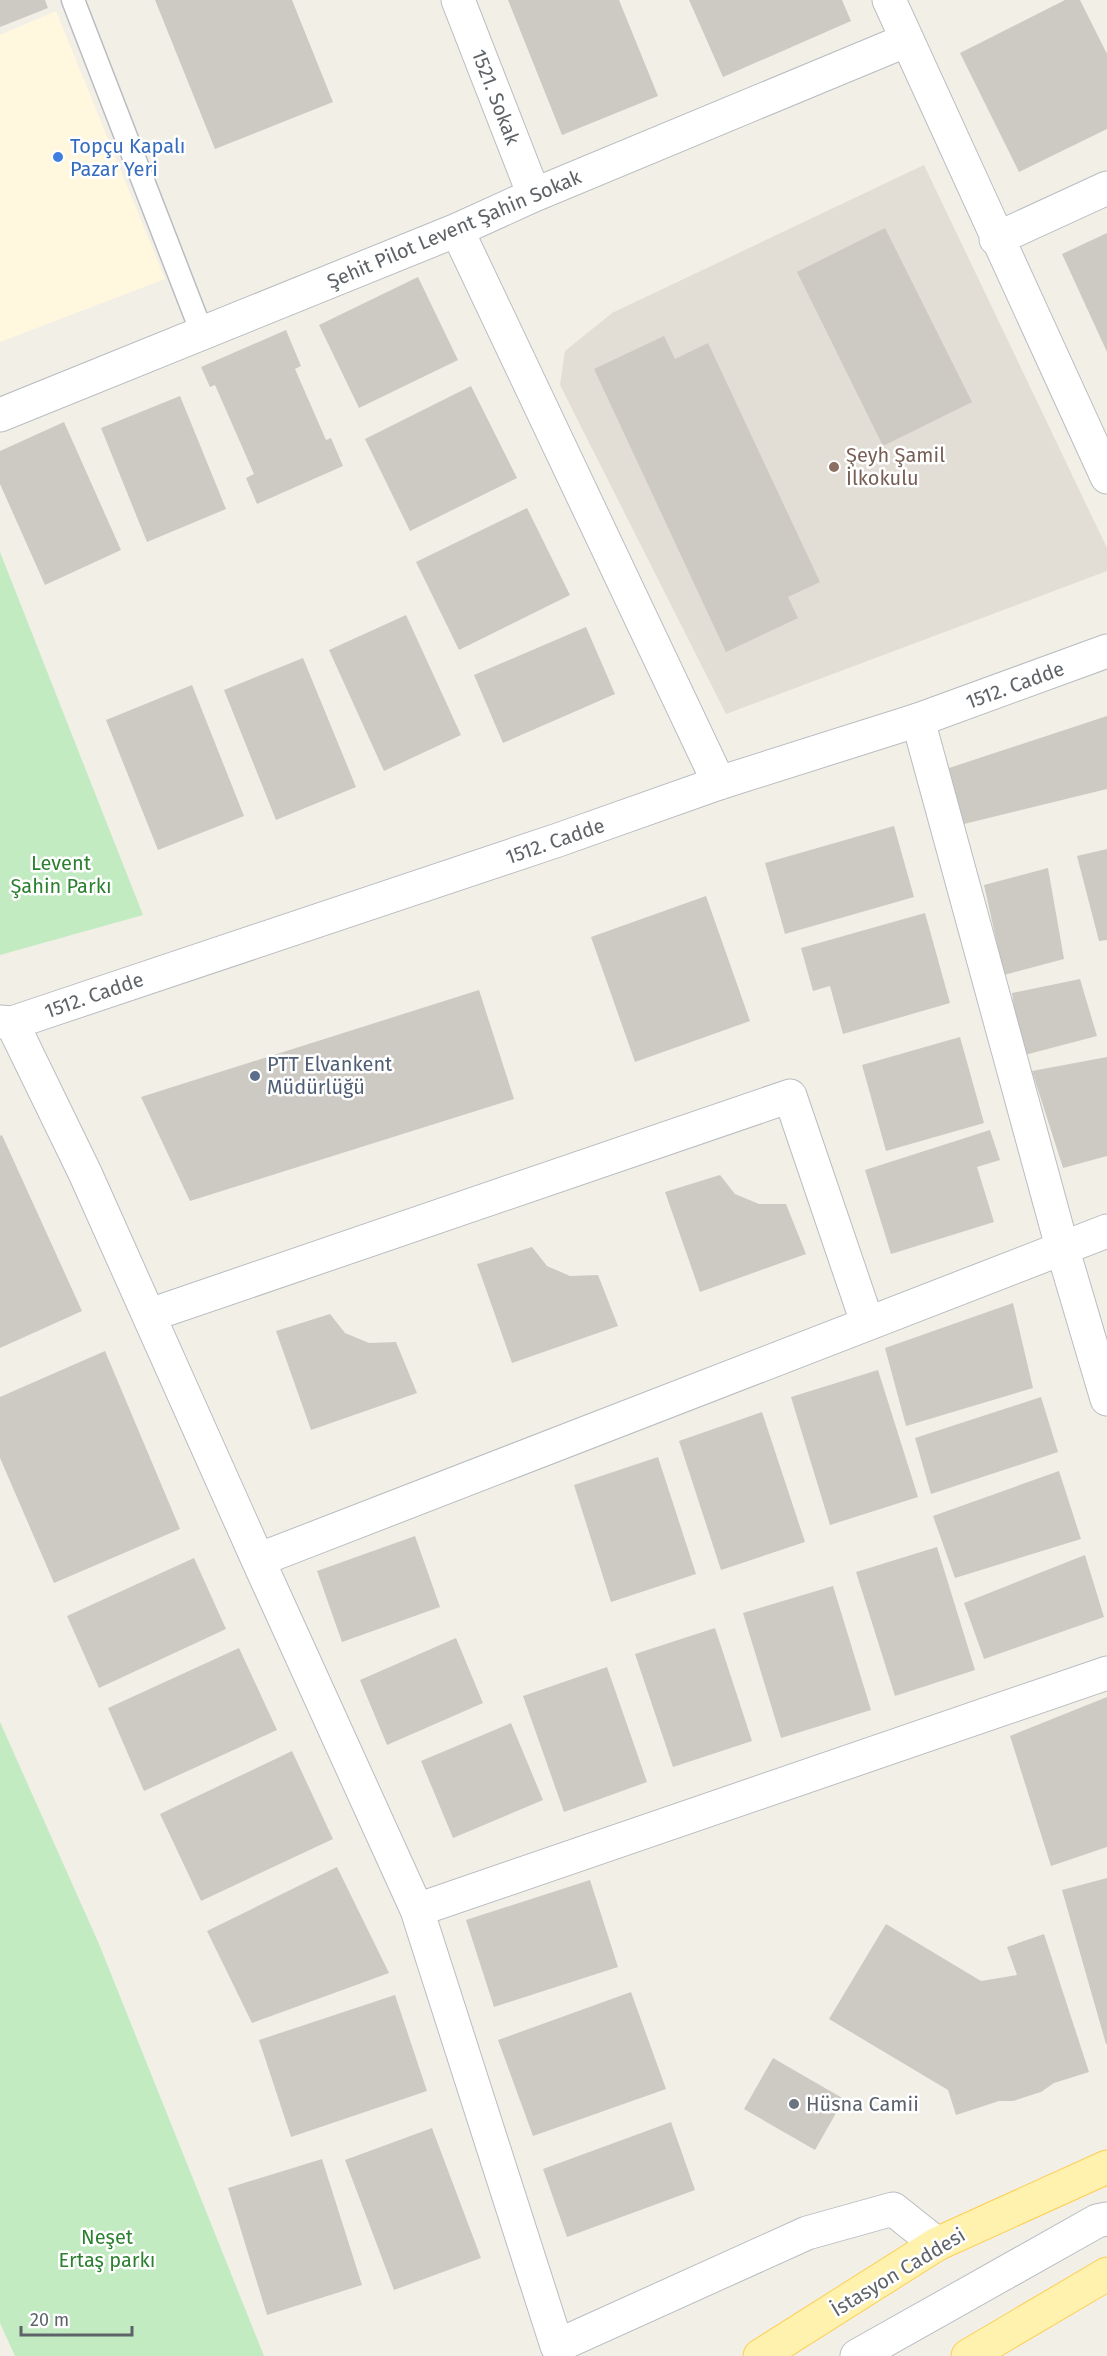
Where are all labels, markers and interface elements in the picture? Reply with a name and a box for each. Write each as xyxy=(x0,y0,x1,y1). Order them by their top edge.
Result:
street label: 1521. Sokak xyxy=(467,46,525,149)
place label: Topçu Kapalı Pazar Yeri xyxy=(70,134,185,181)
marker: Topçu Kapalı Pazar Yeri xyxy=(51,150,65,164)
street label: Şehit Pilot Levent Şahin Sokak xyxy=(323,164,586,294)
place label: Şeyh Şamil İlkokulu xyxy=(846,443,945,490)
marker: Şeyh Şamil İlkokulu xyxy=(827,460,841,474)
street label: 1512. Cadde xyxy=(962,656,1068,714)
street label: 1512. Cadde xyxy=(502,813,608,869)
park label: Levent Şahin Parkı xyxy=(10,851,112,899)
street label: 1512. Cadde xyxy=(41,967,147,1023)
place label: PTT Elvankent Müdürlüğü xyxy=(267,1052,393,1099)
marker: PTT Elvankent Müdürlüğü xyxy=(248,1069,262,1083)
place label: Hüsna Camii xyxy=(806,2092,919,2116)
marker: Hüsna Camii xyxy=(787,2097,801,2111)
street label: İstasyon Caddesi xyxy=(827,2223,969,2321)
park label: Neşet Ertaş parkı xyxy=(59,2225,155,2273)
scale bar xyxy=(21,2299,132,2337)
text: 20 m xyxy=(30,2309,69,2331)

